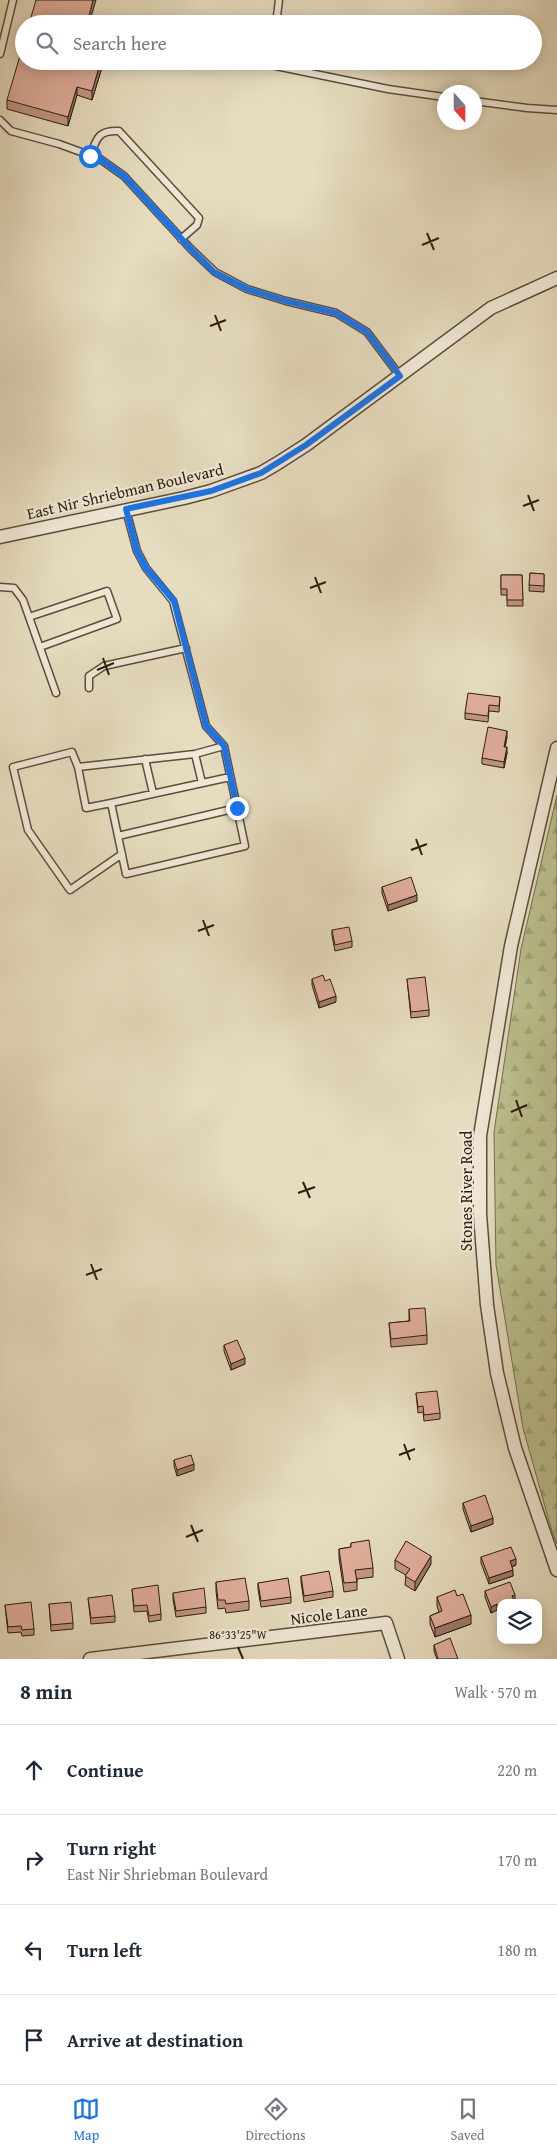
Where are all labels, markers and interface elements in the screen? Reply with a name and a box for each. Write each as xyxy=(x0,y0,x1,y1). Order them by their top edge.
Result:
search box xyxy=(15,15,542,70)
icon: search xyxy=(33,29,61,57)
text: Search here xyxy=(73,29,167,57)
north arrow xyxy=(437,85,482,130)
route start xyxy=(79,145,102,168)
street label: East Nir Shriebman Boulevard xyxy=(24,457,226,525)
route end xyxy=(226,797,249,820)
street label: Stones River Road xyxy=(454,1130,478,1251)
street label: Nicole Lane xyxy=(289,1597,369,1631)
map controls xyxy=(497,1599,542,1644)
button: layers xyxy=(497,1599,542,1644)
text: 86°33'25"W xyxy=(209,1626,268,1643)
text: 8 min xyxy=(20,1676,72,1707)
text: Walk · 570 m xyxy=(454,1680,537,1704)
icon: ahead xyxy=(20,1756,48,1784)
text: Continue xyxy=(67,1756,144,1784)
text: 220 m xyxy=(497,1758,537,1782)
text: Turn right xyxy=(67,1834,156,1862)
icon: right xyxy=(20,1846,48,1874)
text: 170 m xyxy=(497,1848,537,1872)
text: East Nir Shriebman Boulevard xyxy=(67,1862,268,1886)
icon: left xyxy=(20,1936,48,1964)
text: Turn left xyxy=(67,1936,142,1964)
text: 180 m xyxy=(497,1938,537,1962)
icon: arrive xyxy=(20,2026,48,2054)
text: Arrive at destination xyxy=(67,2026,243,2054)
tab: Map xyxy=(72,2095,100,2145)
tab: Directions xyxy=(245,2095,306,2145)
tab: Saved xyxy=(451,2095,485,2145)

